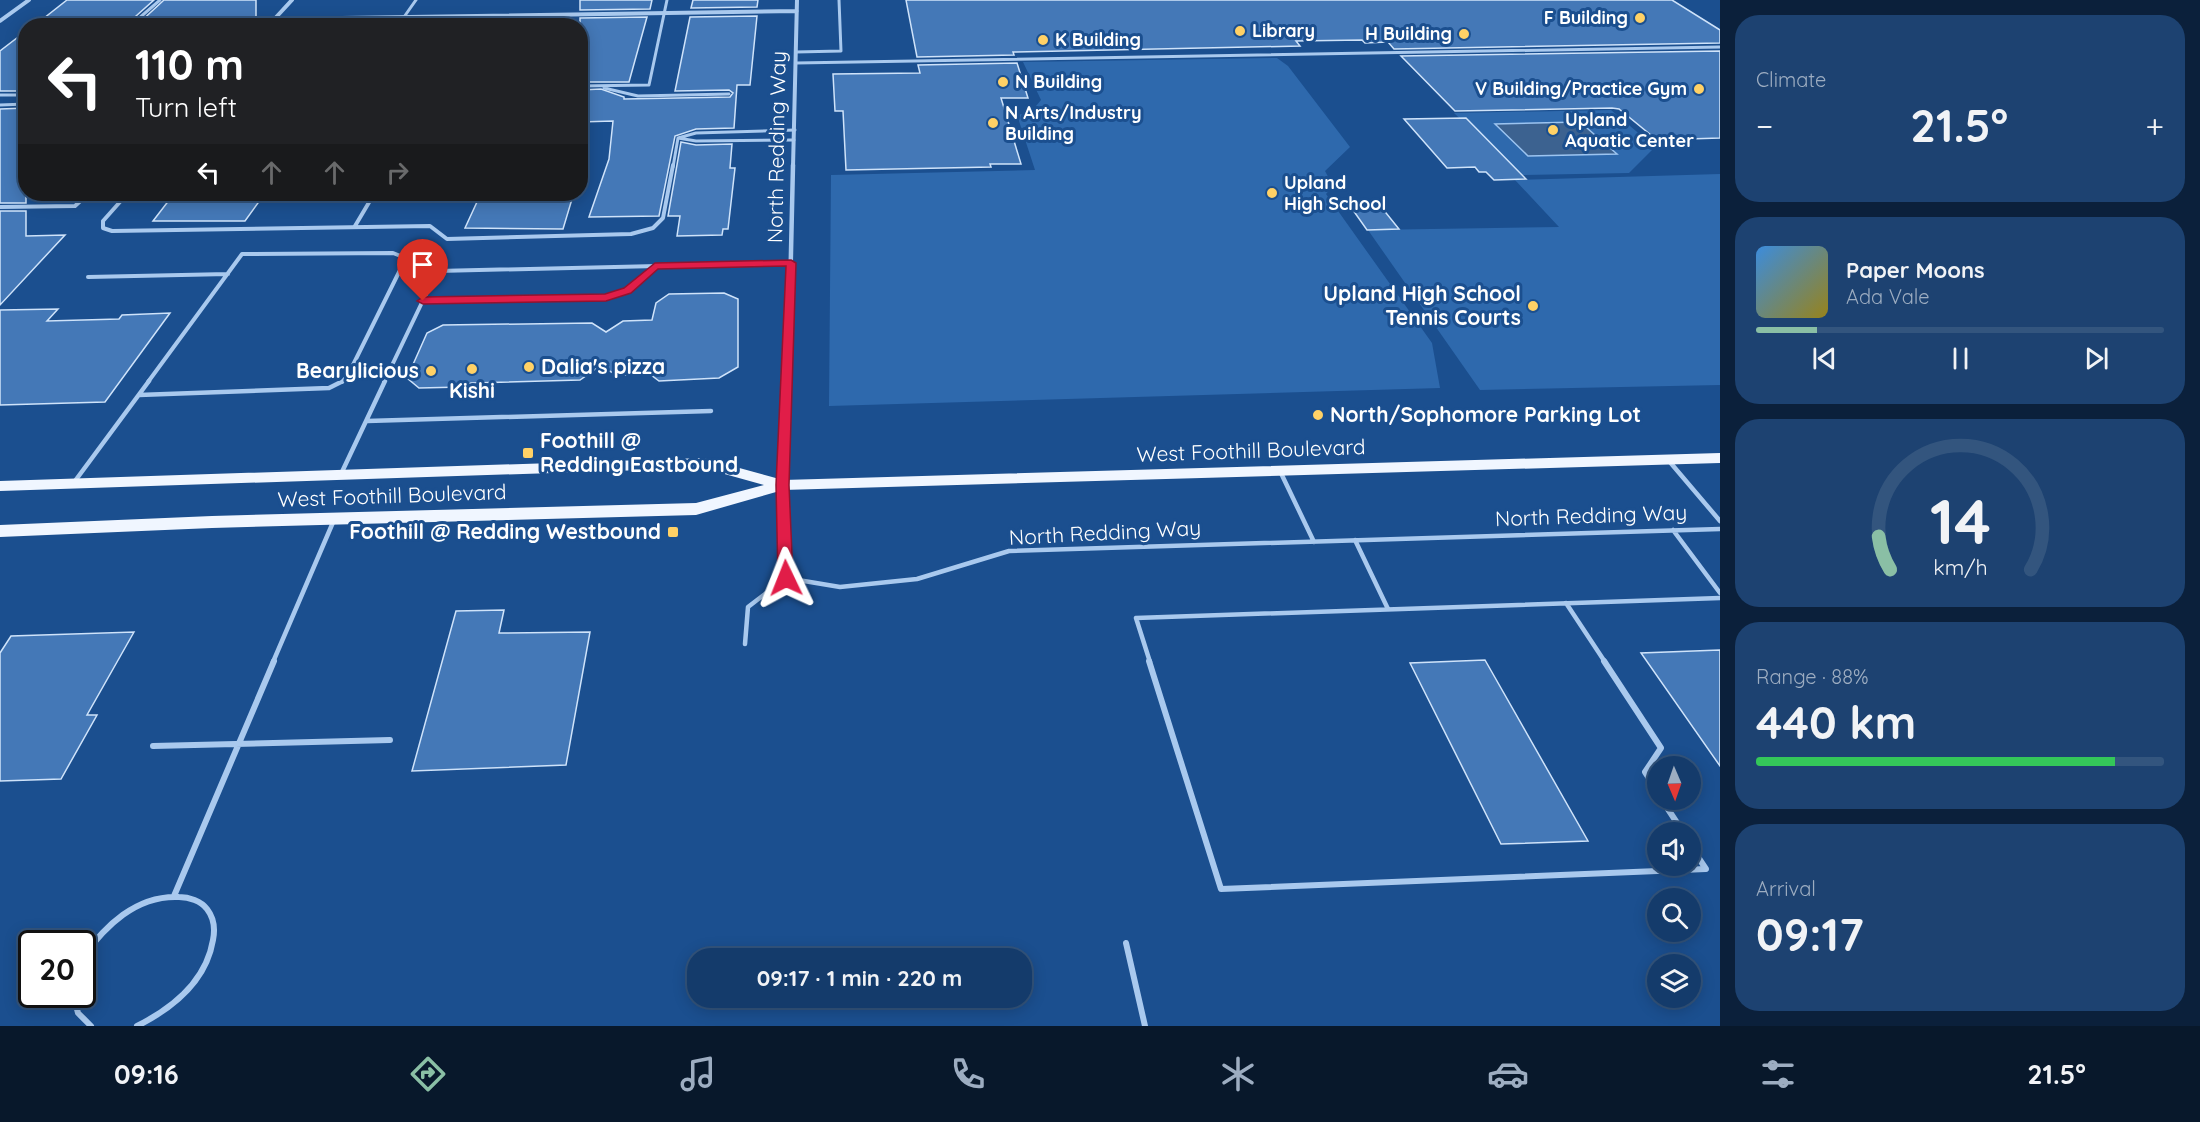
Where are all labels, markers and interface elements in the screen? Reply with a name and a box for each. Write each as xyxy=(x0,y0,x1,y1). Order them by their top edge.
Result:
place label: F Building xyxy=(1544,6,1628,29)
marker: F Building xyxy=(1633,11,1647,25)
place label: Library xyxy=(1252,19,1315,42)
place label: H Building xyxy=(1365,22,1452,45)
marker: Library xyxy=(1233,24,1247,38)
marker: H Building xyxy=(1457,27,1471,41)
place label: K Building xyxy=(1055,28,1141,51)
marker: K Building xyxy=(1036,33,1050,47)
text: 110 m xyxy=(135,38,244,91)
icon: left xyxy=(36,42,114,120)
street label: North Redding Way xyxy=(761,51,791,243)
text: Climate xyxy=(1756,67,1826,92)
place label: N Building xyxy=(1015,70,1102,93)
marker: N Building xyxy=(996,75,1010,89)
place label: V Building/Practice Gym xyxy=(1475,77,1687,100)
marker: V Building/Practice Gym xyxy=(1692,82,1706,96)
text: Turn left xyxy=(135,90,237,124)
text: 21.5° xyxy=(1910,97,2008,153)
place label: N Arts/Industry Building xyxy=(1005,101,1141,145)
text: − xyxy=(1756,105,1773,146)
text: + xyxy=(2145,105,2164,146)
place label: Upland Aquatic Center xyxy=(1565,108,1694,152)
marker: N Arts/Industry Building xyxy=(986,116,1000,130)
marker: Upland Aquatic Center xyxy=(1546,123,1560,137)
icon: left xyxy=(192,156,225,189)
icon: ahead xyxy=(255,156,288,189)
icon: ahead xyxy=(318,156,351,189)
icon: right xyxy=(381,156,414,189)
place label: Upland High School xyxy=(1284,171,1386,215)
marker: Upland High School xyxy=(1265,186,1279,200)
pin xyxy=(397,239,448,301)
icon: arrive xyxy=(406,248,439,281)
text: Paper Moons xyxy=(1846,256,1985,284)
place label: Upland High School Tennis Courts xyxy=(1323,280,1521,330)
text: Ada Vale xyxy=(1846,284,1930,309)
marker: Upland High School Tennis Courts xyxy=(1526,299,1540,313)
icon: previous xyxy=(1808,342,1841,375)
icon: pause xyxy=(1944,342,1977,375)
icon: next xyxy=(2080,342,2113,375)
place label: Dalia's pizza xyxy=(541,353,665,379)
place label: Bearylicious xyxy=(296,357,419,383)
marker: Dalia's pizza xyxy=(522,360,536,374)
marker: Kishi xyxy=(465,362,479,376)
marker: Bearylicious xyxy=(424,364,438,378)
place label: Kishi xyxy=(449,377,495,403)
place label: North/Sophomore Parking Lot xyxy=(1330,401,1641,427)
marker: North/Sophomore Parking Lot xyxy=(1311,408,1325,422)
place label: Foothill @ Redding Eastbound xyxy=(540,427,738,477)
street label: West Foothill Boulevard xyxy=(1136,433,1366,467)
marker: Foothill @ Redding Eastbound xyxy=(521,446,535,460)
street label: West Foothill Boulevard xyxy=(277,478,507,512)
text: 14 xyxy=(1930,482,1990,560)
street label: North Redding Way xyxy=(1494,499,1688,531)
street label: North Redding Way xyxy=(1008,514,1202,550)
place label: Foothill @ Redding Westbound xyxy=(349,518,661,544)
marker: Foothill @ Redding Westbound xyxy=(666,525,680,539)
position arrow xyxy=(754,546,818,610)
text: km/h xyxy=(1933,554,1987,580)
text: Range · 88% xyxy=(1756,664,1868,689)
text: 440 km xyxy=(1756,694,1916,750)
north arrow xyxy=(1647,756,1701,810)
map controls xyxy=(1647,756,1701,1008)
button: sound xyxy=(1647,822,1701,876)
text: Arrival xyxy=(1756,876,1816,901)
button: search xyxy=(1647,888,1701,942)
text: 09:17 xyxy=(1756,906,1864,962)
speed limit sign: 20 xyxy=(18,930,96,1008)
button: layers xyxy=(1647,954,1701,1008)
text: 09:17 · 1 min · 220 m xyxy=(757,964,962,992)
icon: directions xyxy=(407,1053,449,1095)
icon: music xyxy=(677,1053,719,1095)
icon: phone xyxy=(947,1053,989,1095)
icon: climate xyxy=(1217,1053,1259,1095)
icon: car xyxy=(1487,1053,1529,1095)
icon: filters xyxy=(1757,1053,1799,1095)
text: 09:16 xyxy=(114,1057,179,1091)
text: 21.5° xyxy=(2027,1057,2086,1091)

